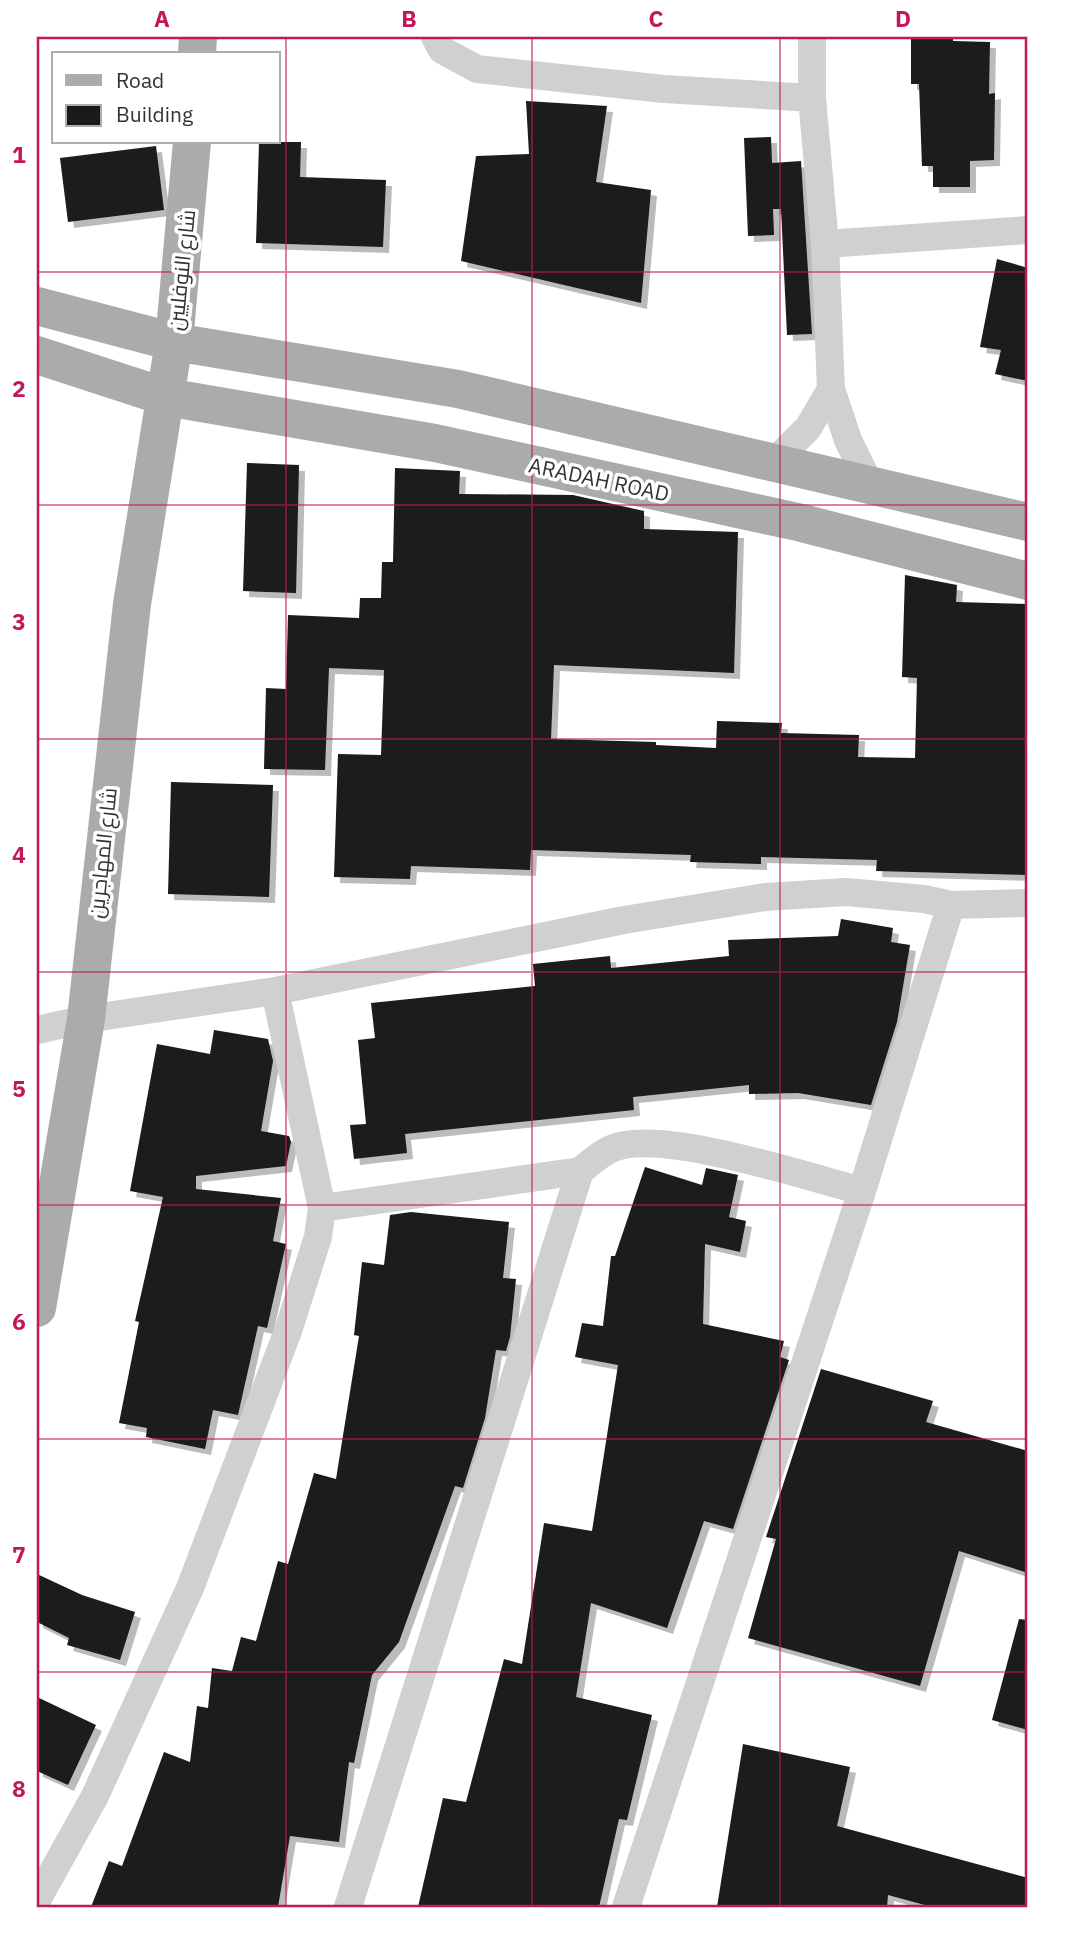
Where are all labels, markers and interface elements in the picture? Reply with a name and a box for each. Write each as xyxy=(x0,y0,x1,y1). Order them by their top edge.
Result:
text: A xyxy=(154,3,170,33)
text: B xyxy=(401,3,417,33)
text: C xyxy=(649,3,664,33)
text: D xyxy=(895,3,911,33)
legend xyxy=(52,52,280,144)
text: Road xyxy=(116,66,164,94)
text: Building xyxy=(116,100,193,128)
text: 1 xyxy=(12,139,26,169)
street label: شارع النوفليين xyxy=(161,208,202,332)
text: 2 xyxy=(12,373,26,403)
street label: ARADAH ROAD xyxy=(526,450,672,508)
text: 3 xyxy=(12,606,26,636)
street label: شارع المهاجرين xyxy=(81,786,124,920)
text: 4 xyxy=(12,839,26,869)
text: 5 xyxy=(12,1073,26,1103)
text: 6 xyxy=(12,1306,26,1336)
text: 7 xyxy=(12,1539,26,1569)
text: 8 xyxy=(12,1773,26,1803)

